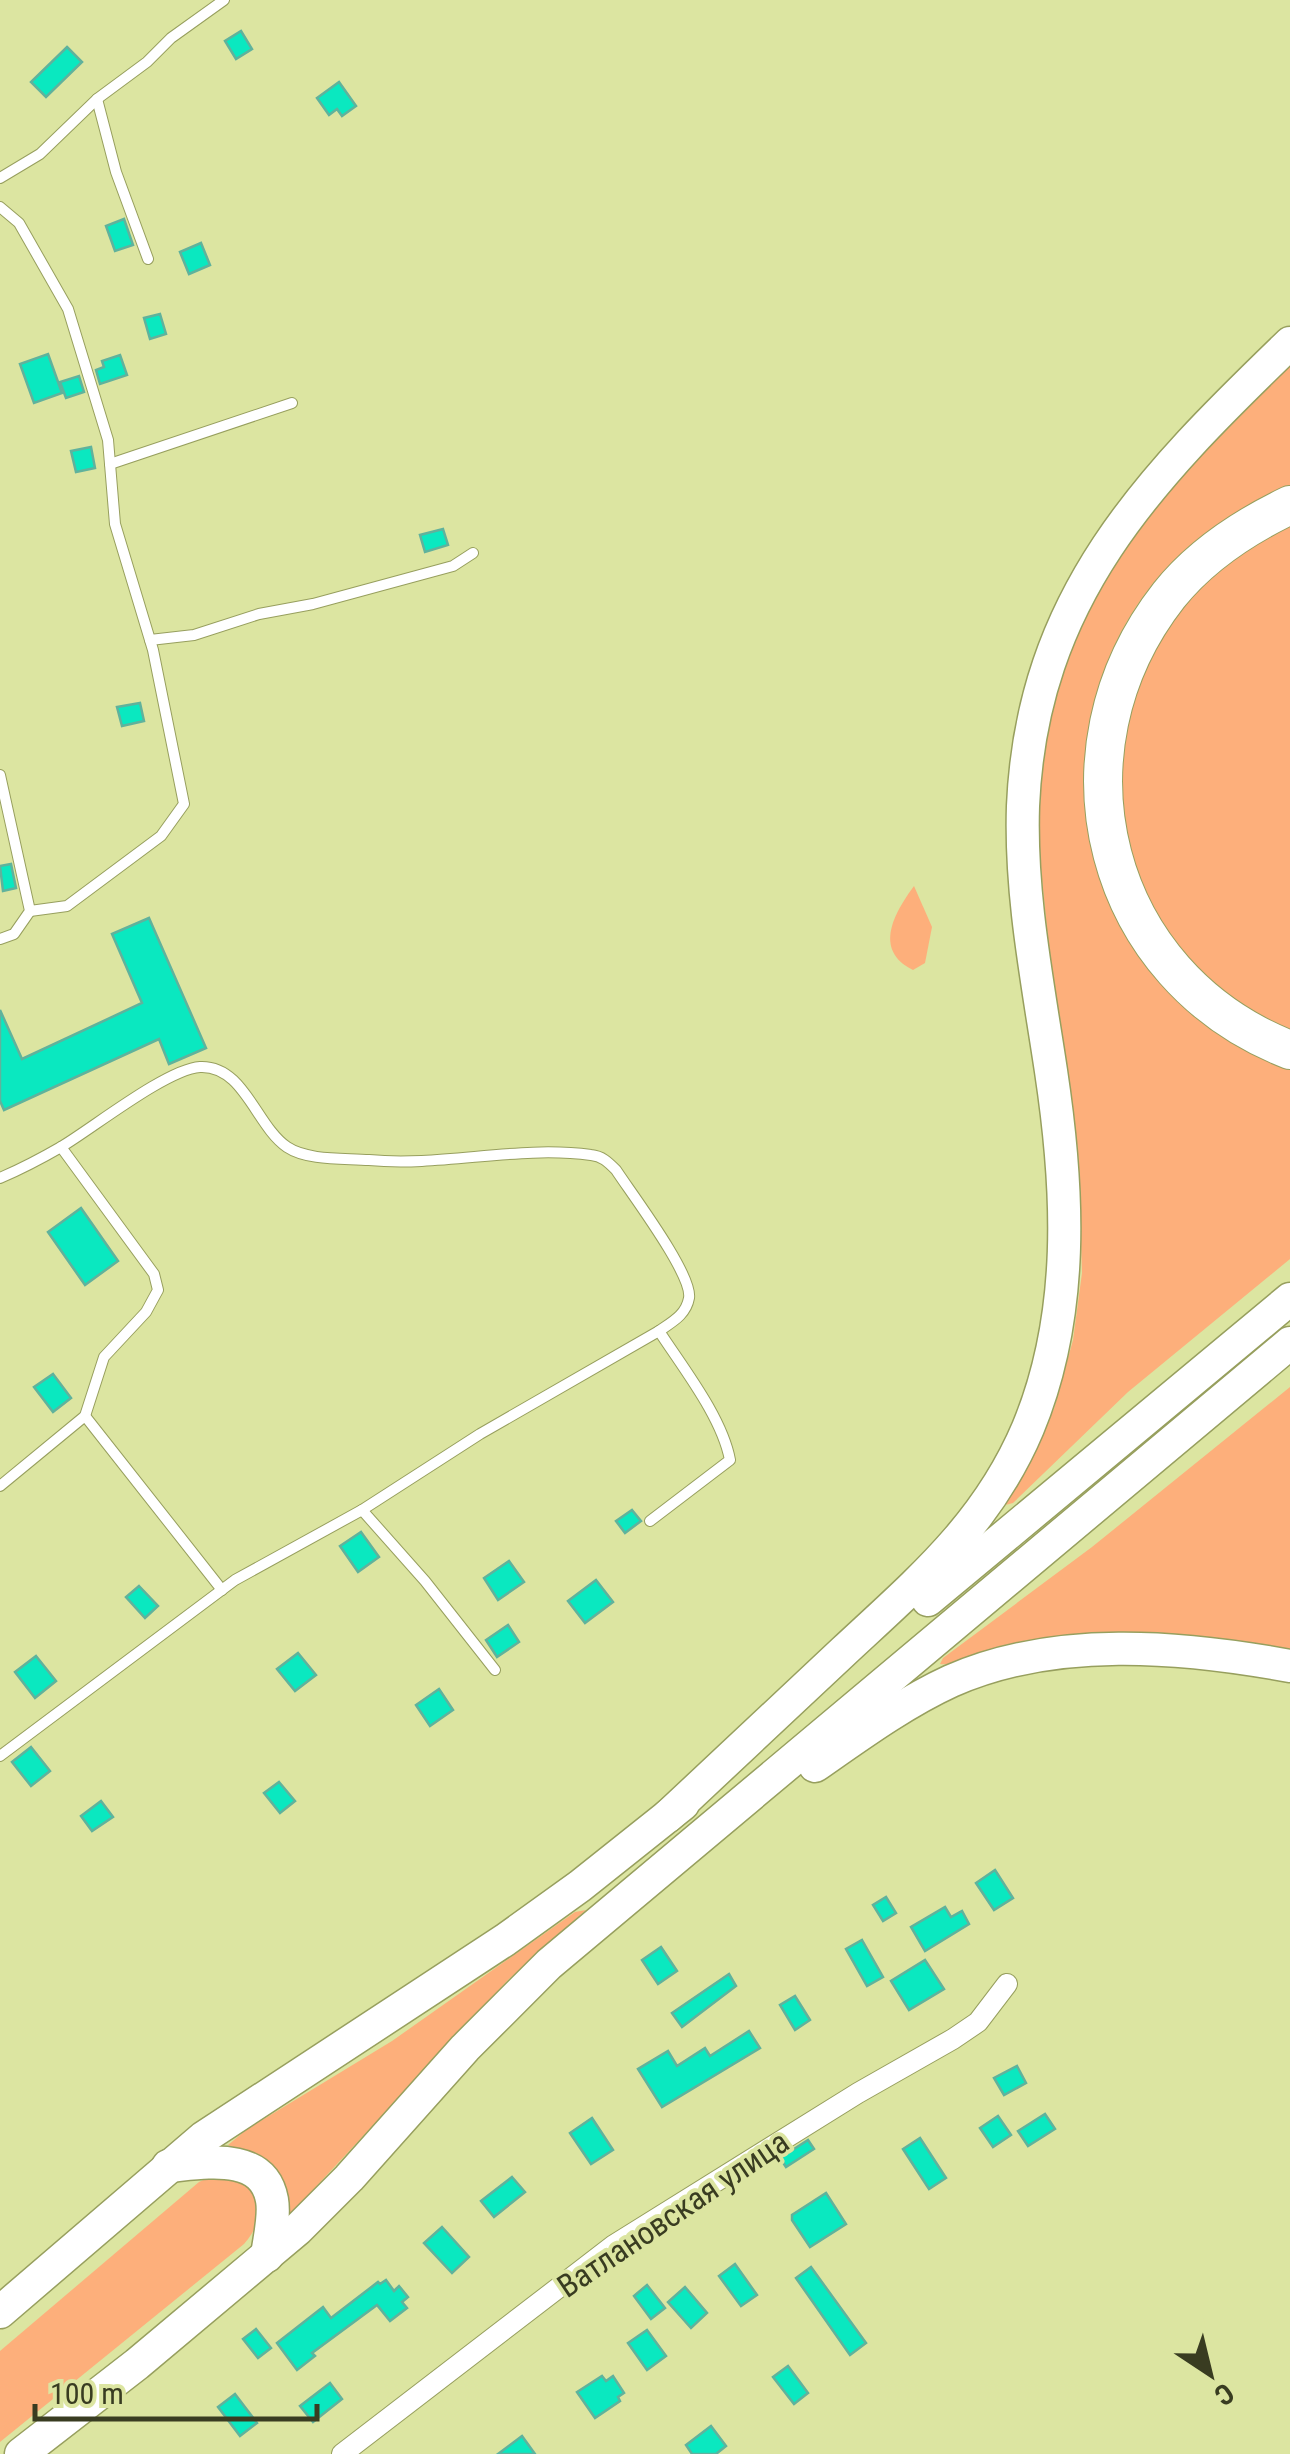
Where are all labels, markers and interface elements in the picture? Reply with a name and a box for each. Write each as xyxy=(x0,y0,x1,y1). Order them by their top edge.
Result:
street label: Ватлановская улица xyxy=(550,2123,796,2305)
north arrow xyxy=(1160,2324,1260,2424)
scale bar xyxy=(35,2359,318,2421)
text: 100 m xyxy=(50,2376,124,2411)
text: С xyxy=(1208,2376,1240,2412)

